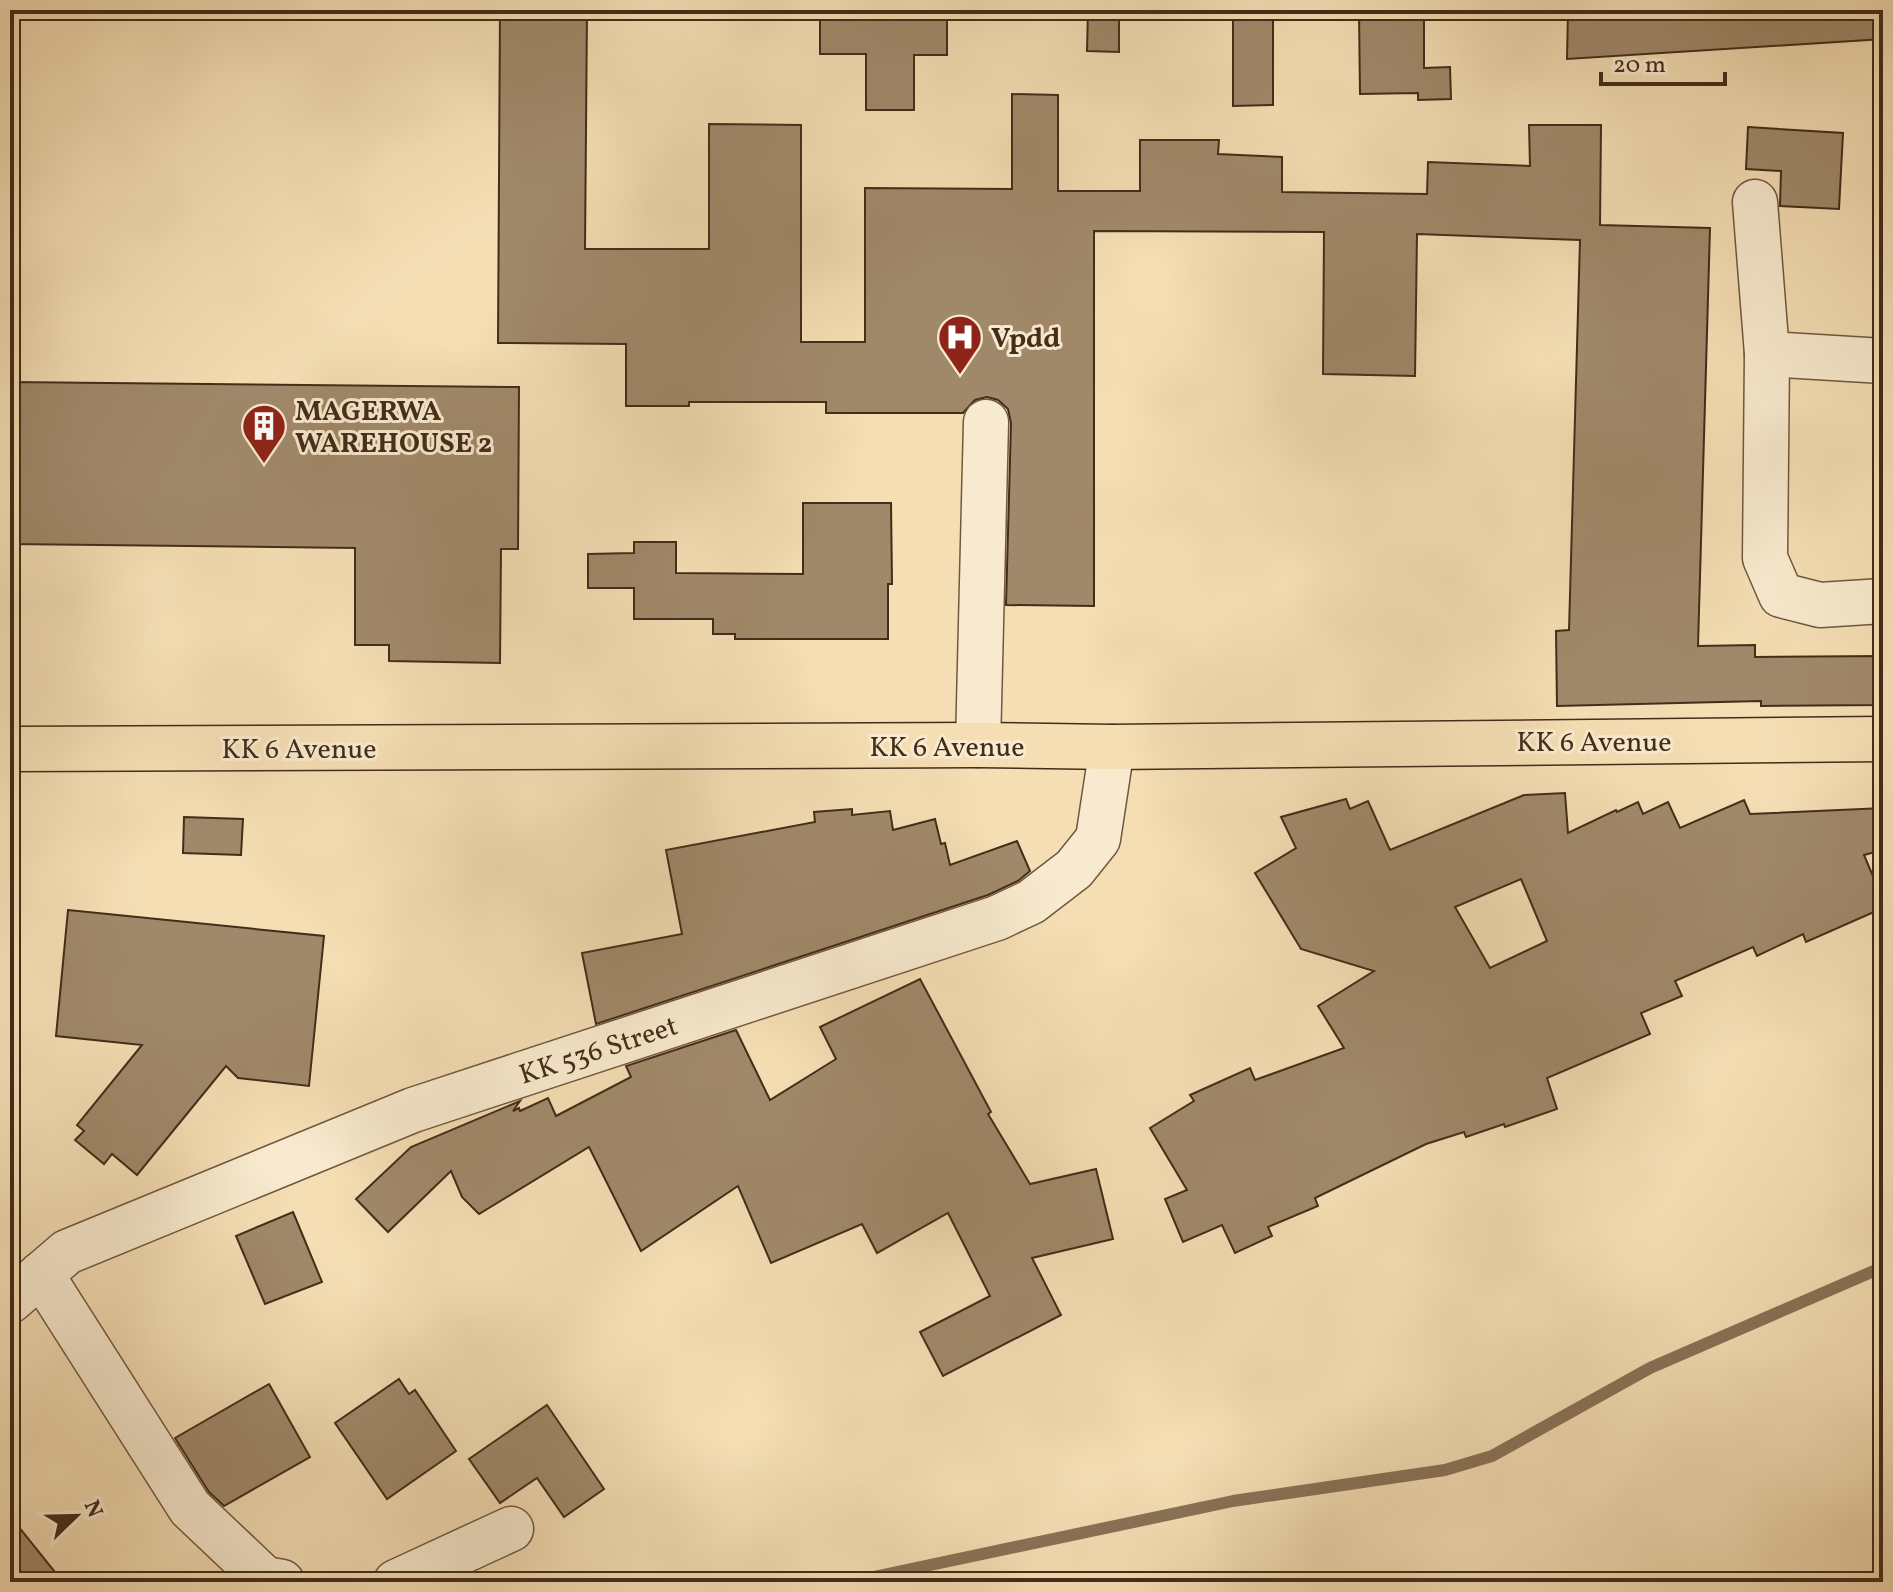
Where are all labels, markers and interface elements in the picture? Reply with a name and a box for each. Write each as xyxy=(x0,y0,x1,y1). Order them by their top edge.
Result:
scale bar xyxy=(1601,36,1725,86)
text: 20 m xyxy=(1613,49,1666,83)
hospital icon: Vpdd xyxy=(936,313,984,376)
place label: Vpdd xyxy=(991,320,1060,359)
place label: MAGERWA WAREHOUSE 2 xyxy=(295,393,492,464)
building icon: MAGERWA WAREHOUSE 2 xyxy=(240,402,288,465)
street label: KK 6 Avenue xyxy=(1517,724,1671,763)
street label: KK 6 Avenue xyxy=(870,729,1024,768)
street label: KK 6 Avenue xyxy=(222,731,376,770)
street label: KK 536 Street xyxy=(514,1007,683,1095)
north arrow xyxy=(36,1476,116,1556)
text: N xyxy=(75,1496,110,1523)

